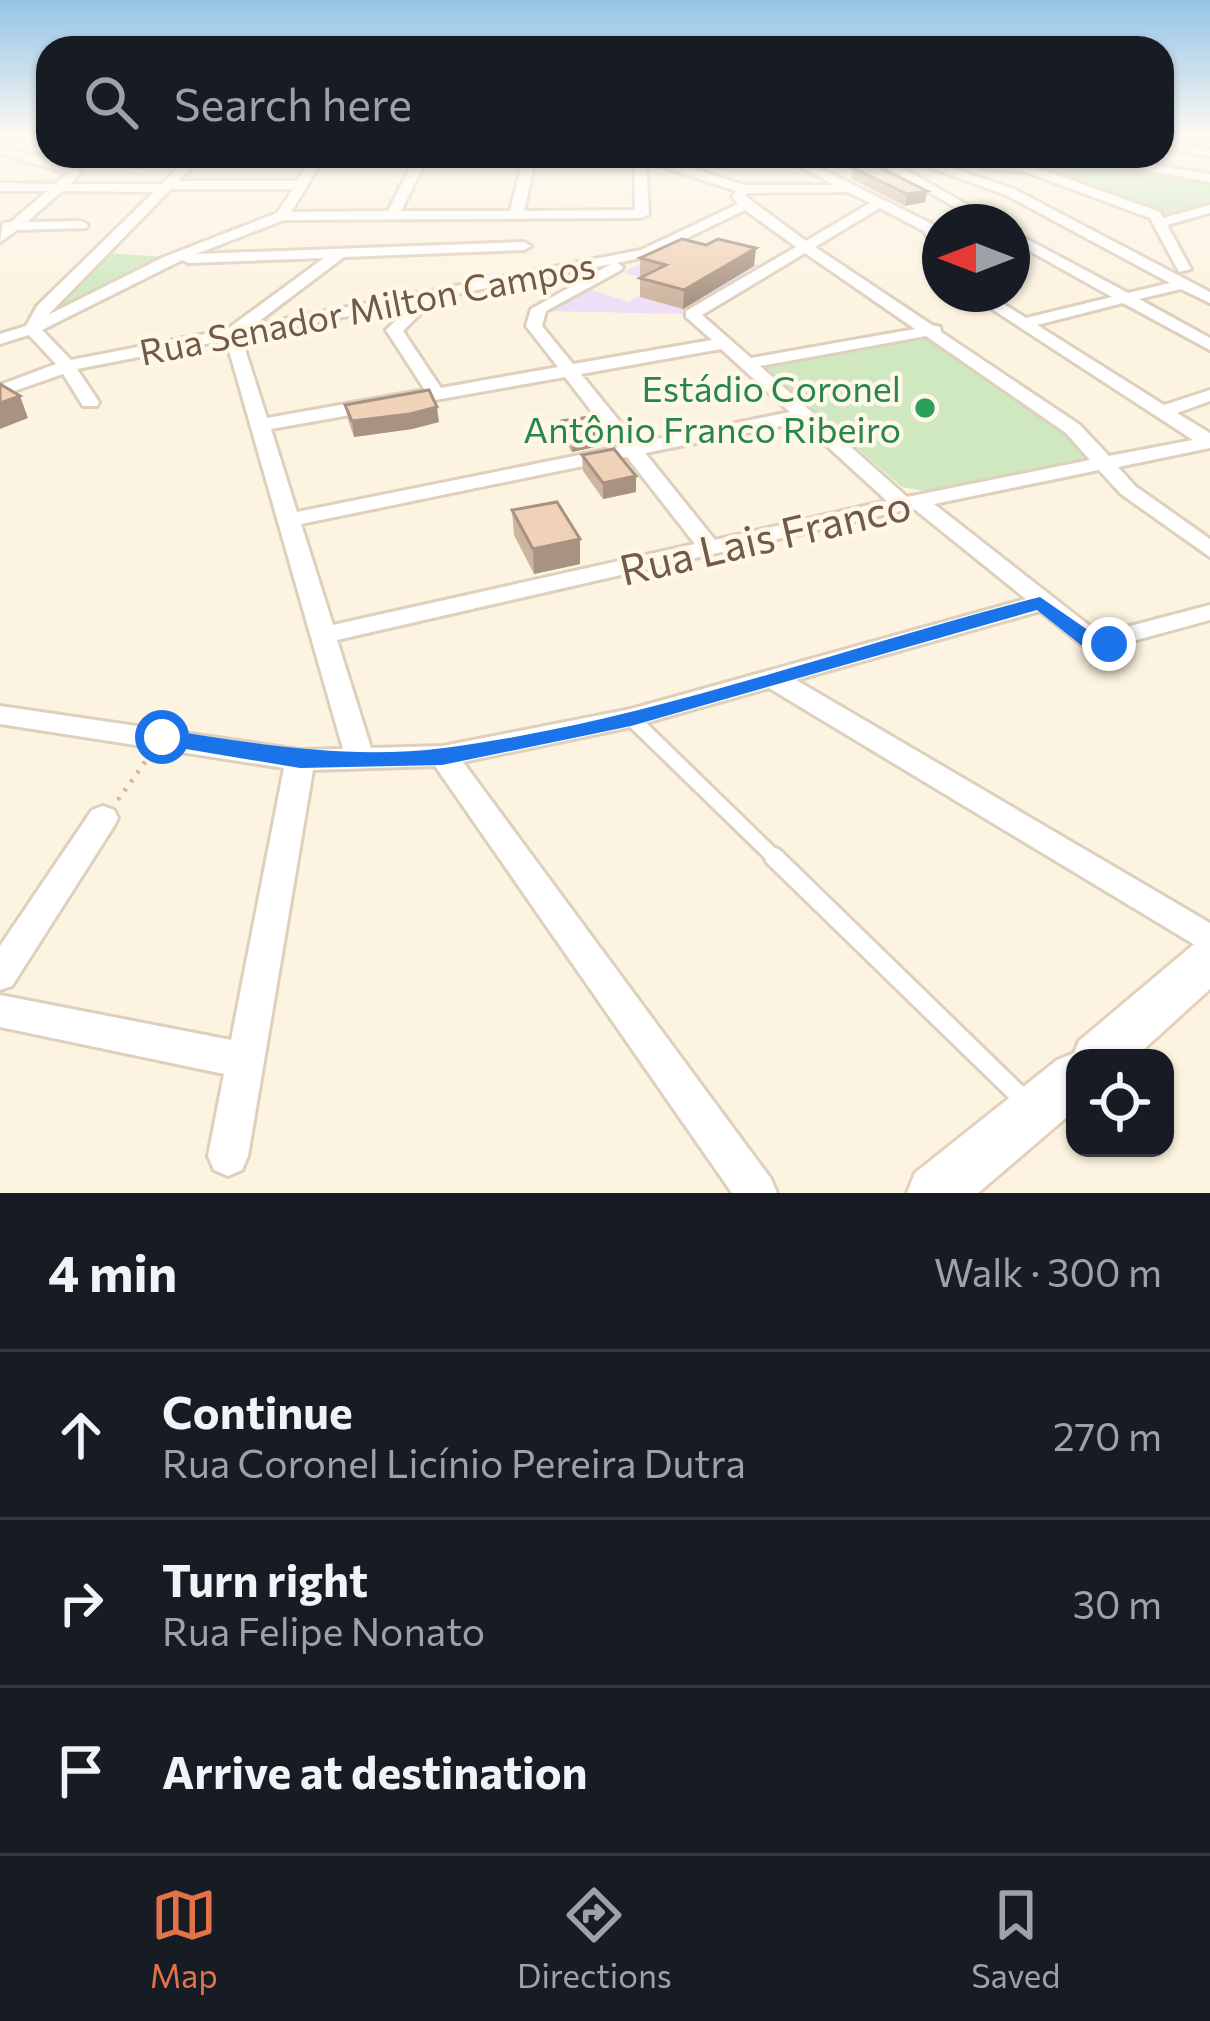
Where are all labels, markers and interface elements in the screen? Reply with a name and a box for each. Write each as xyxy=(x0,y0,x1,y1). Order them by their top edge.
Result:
search box xyxy=(36,36,1174,168)
icon: search xyxy=(78,69,144,135)
text: Search here xyxy=(174,75,412,130)
north arrow xyxy=(922,204,1030,312)
street label: Rua Senador Milton Campos xyxy=(136,241,598,373)
place label: Estádio Coronel Antônio Franco Ribeiro xyxy=(523,365,901,450)
marker: Estádio Coronel Antônio Franco Ribeiro xyxy=(912,395,938,421)
street label: Rua Lais Franco xyxy=(614,477,916,595)
route end xyxy=(1082,617,1136,671)
route start xyxy=(135,710,189,764)
map controls xyxy=(1066,1049,1174,1157)
button: locate xyxy=(1066,1049,1174,1157)
text: 4 min xyxy=(48,1240,177,1303)
text: Walk · 300 m xyxy=(934,1247,1162,1295)
text: Continue xyxy=(162,1383,353,1438)
icon: ahead xyxy=(48,1402,114,1468)
text: 270 m xyxy=(1053,1411,1162,1459)
text: Rua Coronel Licínio Pereira Dutra xyxy=(162,1438,746,1486)
text: Turn right xyxy=(162,1551,368,1606)
icon: right xyxy=(48,1570,114,1636)
text: 30 m xyxy=(1073,1579,1162,1627)
text: Rua Felipe Nonato xyxy=(162,1606,485,1654)
icon: arrive xyxy=(48,1738,114,1804)
text: Arrive at destination xyxy=(162,1743,588,1798)
tab: Map xyxy=(150,1882,218,1995)
tab: Directions xyxy=(517,1882,672,1995)
tab: Saved xyxy=(971,1882,1060,1995)

